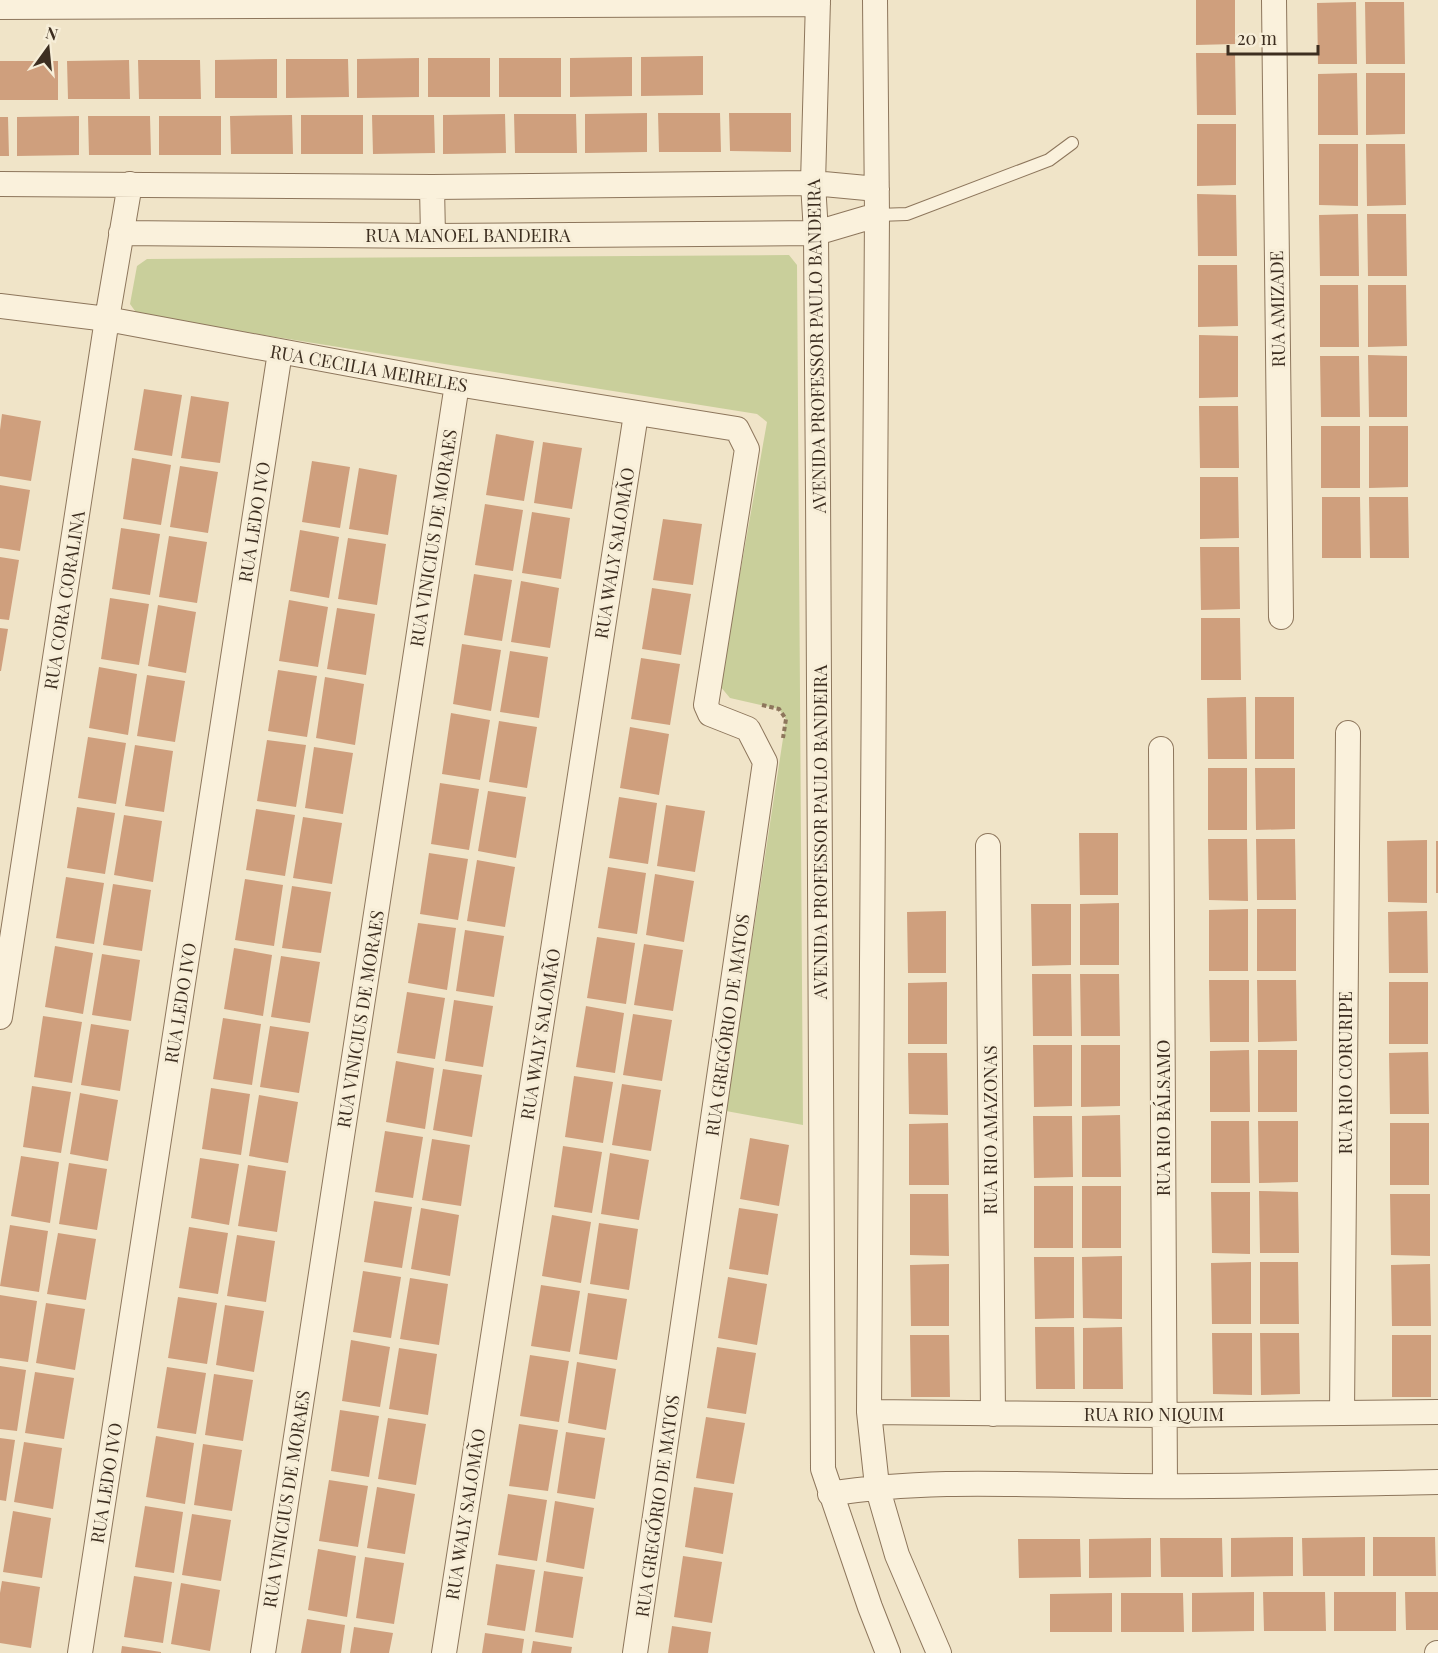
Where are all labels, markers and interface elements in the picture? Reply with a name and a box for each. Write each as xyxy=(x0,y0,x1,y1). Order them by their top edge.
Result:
north arrow xyxy=(18,18,78,78)
scale bar xyxy=(1228,18,1318,56)
text: N xyxy=(44,21,61,45)
text: 20 m xyxy=(1237,26,1277,50)
street label: AVENIDA PROFESSOR PAULO BANDEIRA xyxy=(801,178,831,515)
street label: RUA MANOEL BANDEIRA xyxy=(365,223,571,247)
street label: RUA AMIZADE xyxy=(1264,250,1290,368)
street label: RUA CECILIA MEIRELES xyxy=(268,339,470,397)
street label: RUA VINICIUS DE MORAES xyxy=(404,428,462,648)
street label: RUA LEDO IVO xyxy=(233,460,275,584)
street label: RUA WALY SALOMÃO xyxy=(589,466,639,640)
street label: RUA CORA CORALINA xyxy=(38,508,90,691)
street label: AVENIDA PROFESSOR PAULO BANDEIRA xyxy=(808,664,832,1000)
street label: RUA VINICIUS DE MORAES xyxy=(331,909,389,1129)
street label: RUA GREGÓRIO DE MATOS xyxy=(700,912,754,1138)
street label: RUA LEDO IVO xyxy=(159,941,201,1065)
street label: RUA WALY SALOMÃO xyxy=(515,947,565,1121)
street label: RUA RIO CORURIPE xyxy=(1333,991,1357,1155)
street label: RUA RIO BÁLSAMO xyxy=(1151,1040,1175,1196)
street label: RUA RIO AMAZONAS xyxy=(978,1045,1002,1215)
street label: RUA VINICIUS DE MORAES xyxy=(257,1389,315,1609)
street label: RUA GREGÓRIO DE MATOS xyxy=(630,1393,684,1619)
street label: RUA RIO NIQUIM xyxy=(1084,1402,1224,1426)
street label: RUA LEDO IVO xyxy=(85,1421,127,1545)
street label: RUA WALY SALOMÃO xyxy=(440,1427,490,1601)

